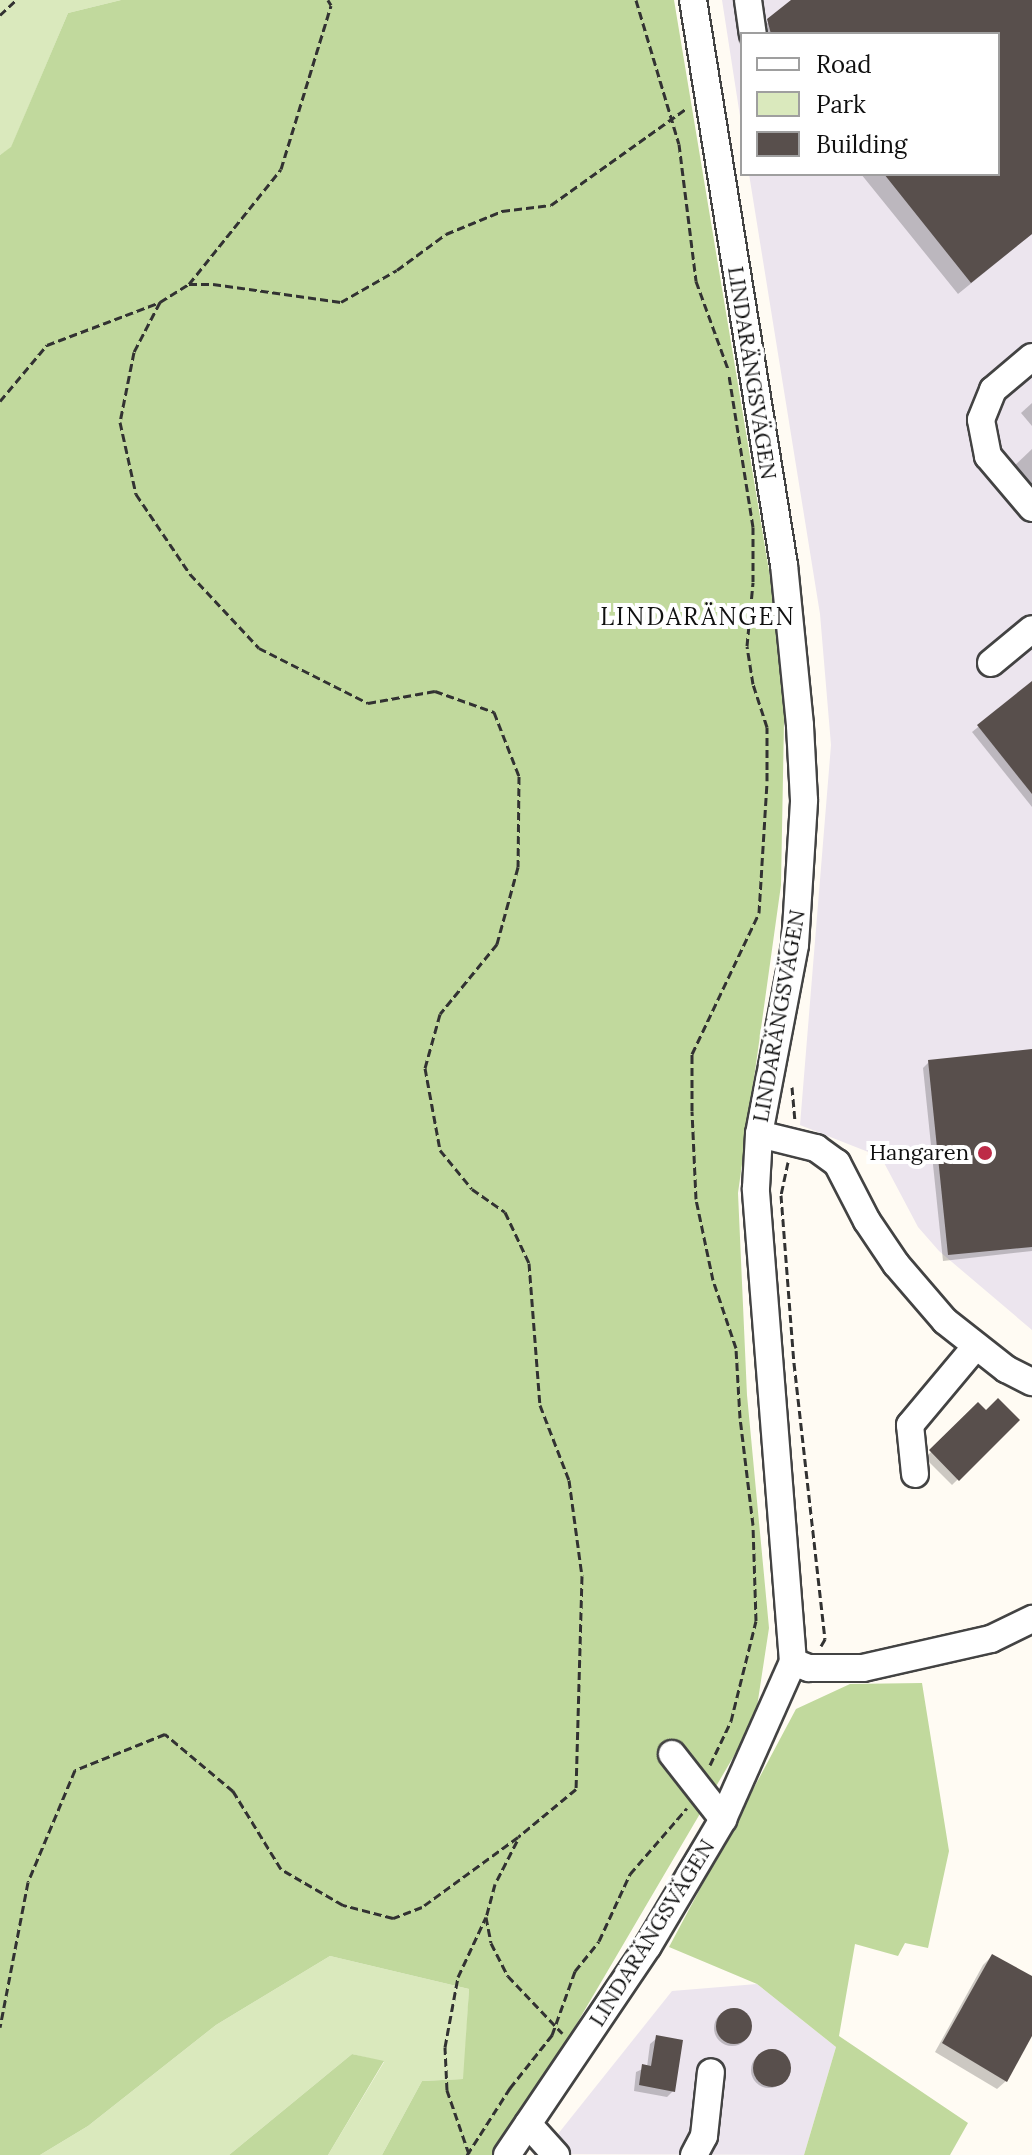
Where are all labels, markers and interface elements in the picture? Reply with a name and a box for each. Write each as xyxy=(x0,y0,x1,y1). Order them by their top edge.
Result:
legend xyxy=(740,32,1000,176)
text: Road xyxy=(816,49,872,80)
text: Park xyxy=(816,89,866,120)
text: Building xyxy=(816,129,907,160)
street label: LINDARÄNGSVÄGEN xyxy=(722,265,782,481)
district label: LINDARÄNGEN xyxy=(600,603,796,631)
street label: LINDARÄNGSVÄGEN xyxy=(747,908,811,1124)
place label: Hangaren xyxy=(869,1140,969,1166)
marker: Hangaren xyxy=(976,1144,994,1162)
street label: LINDARÄNGSVÄGEN xyxy=(584,1835,720,2031)

